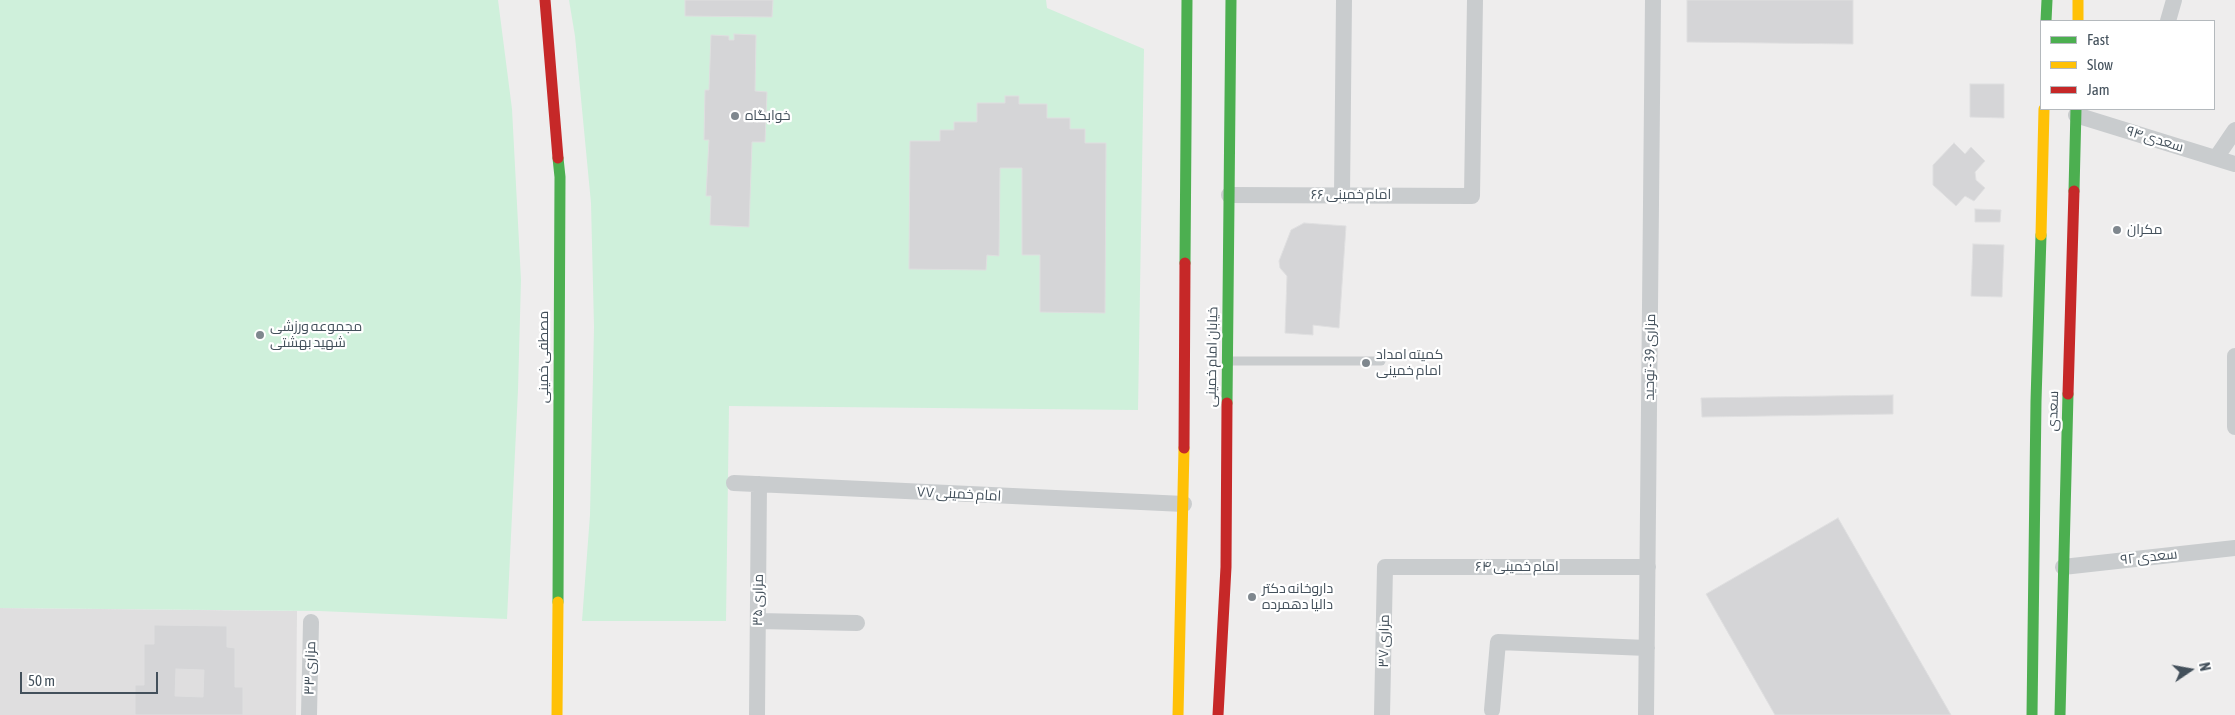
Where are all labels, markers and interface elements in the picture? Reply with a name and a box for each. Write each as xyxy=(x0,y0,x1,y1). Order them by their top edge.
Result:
legend xyxy=(2040,20,2215,110)
text: Fast xyxy=(2087,31,2109,48)
text: Slow xyxy=(2087,56,2113,73)
text: Jam xyxy=(2087,81,2110,98)
place label: خوابگاه xyxy=(745,108,791,124)
marker: خوابگاه xyxy=(729,110,741,122)
street label: سعدی ۹۴ xyxy=(2124,122,2186,156)
street label: امام خمینی ۶۶ xyxy=(1311,187,1391,203)
place label: مکران xyxy=(2127,222,2162,238)
marker: مکران xyxy=(2111,224,2123,236)
street label: خیابان امام خمینی xyxy=(1203,307,1221,407)
street label: مصطفی خمینی xyxy=(536,311,552,403)
street label: مزاری 39 - توحید xyxy=(1641,313,1659,401)
place label: مجموعه ورزشی شهید بهشتی xyxy=(270,319,362,352)
marker: مجموعه ورزشی شهید بهشتی xyxy=(254,329,266,341)
place label: کمیته امداد امام خمینی xyxy=(1376,347,1443,380)
marker: کمیته امداد امام خمینی xyxy=(1360,357,1372,369)
street label: سعدی xyxy=(2044,390,2062,432)
street label: امام خمینی ۷۷ xyxy=(916,483,1002,505)
street label: سعدی ۹۲ xyxy=(2120,546,2178,568)
street label: امام خمینی ۶۴ xyxy=(1475,559,1559,575)
street label: مزاری ۳۵ xyxy=(749,574,767,626)
place label: داروخانه دکتر دالیا دهمرده xyxy=(1262,581,1333,614)
marker: داروخانه دکتر دالیا دهمرده xyxy=(1246,591,1258,603)
street label: مزاری ۳۷ xyxy=(1375,614,1393,668)
street label: مزاری ۳۳ xyxy=(301,641,319,695)
north arrow xyxy=(2165,645,2215,695)
text: N xyxy=(2196,661,2213,673)
scale bar xyxy=(22,662,160,694)
text: 50 m xyxy=(28,672,55,689)

